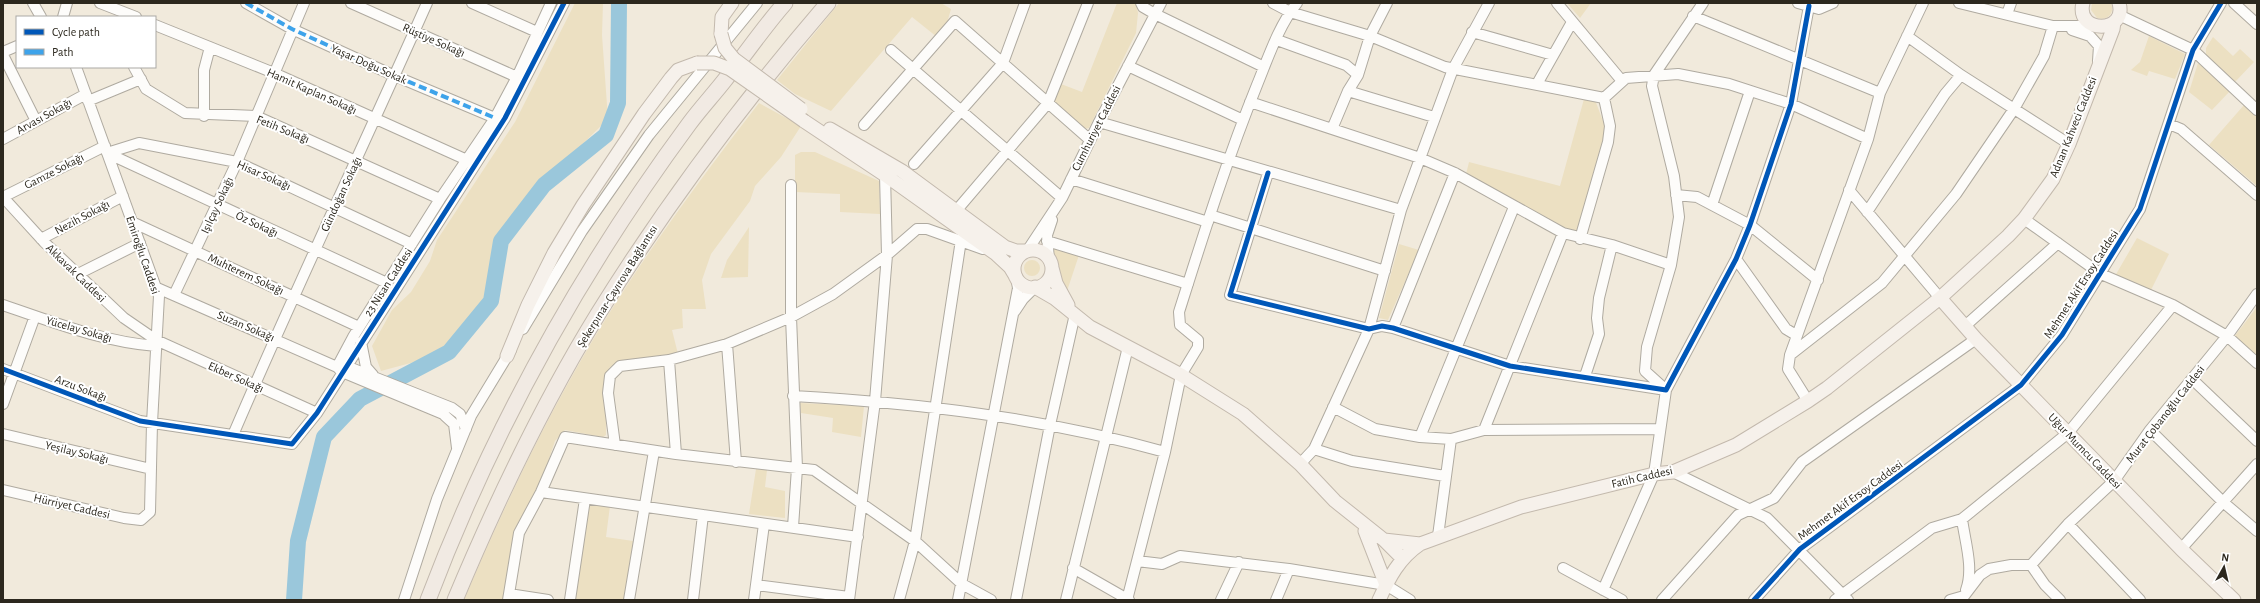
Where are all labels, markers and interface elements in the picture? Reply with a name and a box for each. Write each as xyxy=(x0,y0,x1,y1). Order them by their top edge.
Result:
legend xyxy=(16,16,156,68)
street label: Rüştiye Sokağı xyxy=(401,21,467,60)
text: Cycle path xyxy=(52,26,100,39)
street label: Yaşar Doğu Sokak xyxy=(329,42,409,86)
text: Path xyxy=(52,46,74,58)
street label: Hamit Kaplan Sokağı xyxy=(265,66,359,116)
street label: Adnan Kahveci Caddesi xyxy=(2047,75,2099,179)
street label: Cumhuriyet Caddesi xyxy=(1069,83,1124,173)
street label: Arvası Sokağı xyxy=(14,96,74,136)
street label: Fetih Sokağı xyxy=(255,113,311,145)
street label: Gamze Sokağı xyxy=(22,151,86,191)
street label: Gündoğan Sokağı xyxy=(318,155,364,233)
street label: Hisar Sokağı xyxy=(235,158,293,192)
street label: Işılçay Sokağı xyxy=(199,175,236,236)
street label: Nezih Sokağı xyxy=(53,198,111,236)
street label: Öz Sokağı xyxy=(234,208,281,239)
street label: Emiroğlu Caddesi xyxy=(124,214,162,296)
street label: Şekerpınar-Çayırova Bağlantısı xyxy=(574,223,660,350)
street label: Mehmet Akif Ersoy Caddesi xyxy=(2041,228,2121,341)
street label: Akkavak Caddesi xyxy=(44,242,108,304)
street label: 23 Nisan Caddesi xyxy=(362,246,414,318)
street label: Muhterem Sokağı xyxy=(206,251,286,297)
street label: Suzan Sokağı xyxy=(216,309,276,343)
street label: Yücelay Sokağı xyxy=(44,314,113,345)
street label: Ekber Sokağı xyxy=(206,359,266,395)
street label: Murat Çobanoğlu Caddesi xyxy=(2123,363,2207,465)
street label: Arzu Sokağı xyxy=(53,373,109,403)
street label: Uğur Mumcu Caddesi xyxy=(2046,411,2124,491)
street label: Yeşilay Sokağı xyxy=(44,439,110,466)
street label: Mehmet Akif Ersoy Caddesi xyxy=(1795,458,1905,543)
street label: Fatih Caddesi xyxy=(1610,464,1674,490)
street label: Hürriyet Caddesi xyxy=(32,491,111,522)
north arrow xyxy=(2204,547,2244,587)
text: N xyxy=(2221,552,2230,564)

